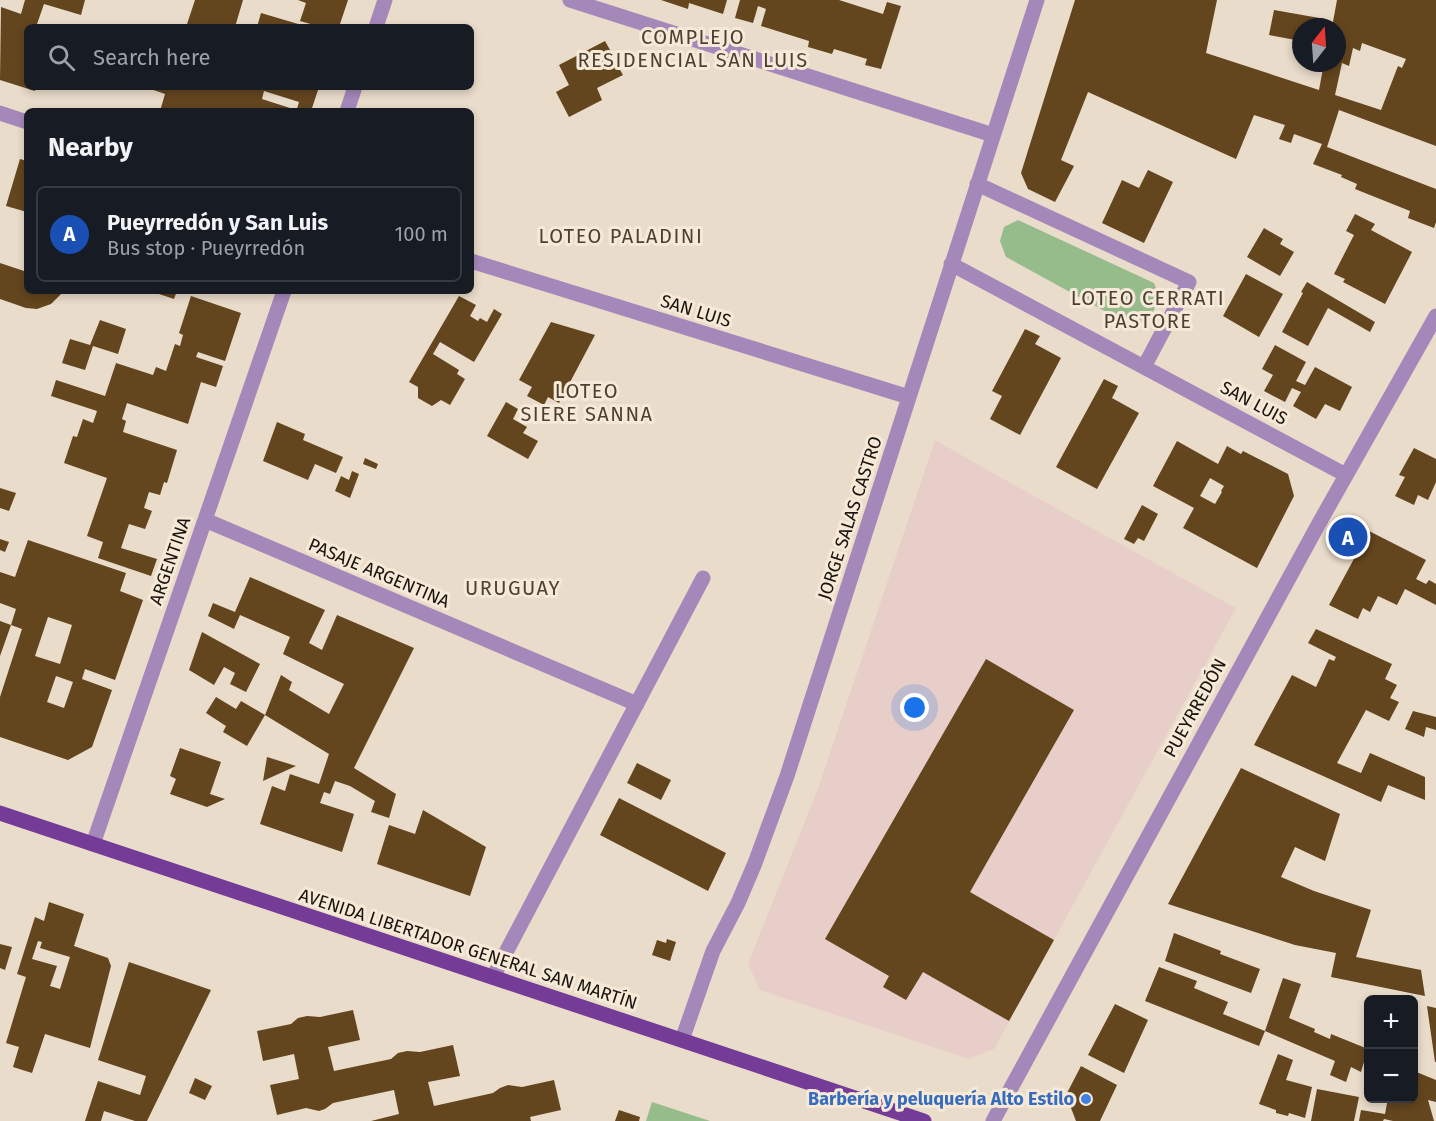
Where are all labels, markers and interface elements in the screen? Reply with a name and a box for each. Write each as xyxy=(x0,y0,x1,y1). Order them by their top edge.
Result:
north arrow xyxy=(1292,18,1346,72)
search box xyxy=(24,24,474,90)
district label: COMPLEJO RESIDENCIAL SAN LUIS xyxy=(577,25,809,72)
icon: search xyxy=(45,41,78,74)
text: Search here xyxy=(93,44,211,71)
text: Nearby xyxy=(48,132,133,163)
text: Pueyrredón y San Luis xyxy=(107,209,328,236)
text: A xyxy=(64,222,75,246)
text: 100 m xyxy=(395,222,448,246)
district label: LOTEO PALADINI xyxy=(539,224,703,248)
text: Bus stop · Pueyrredón xyxy=(107,236,305,260)
district label: LOTEO CERRATI PASTORE xyxy=(1071,286,1225,333)
street label: SAN LUIS xyxy=(658,290,734,332)
street label: SAN LUIS xyxy=(1217,376,1291,430)
district label: LOTEO SIERE SANNA xyxy=(520,379,654,426)
street label: JORGE SALAS CASTRO xyxy=(813,433,887,603)
street label: ARGENTINA xyxy=(145,513,196,608)
pin: A xyxy=(1328,514,1368,560)
street label: PASAJE ARGENTINA xyxy=(305,533,453,613)
district label: URUGUAY xyxy=(465,576,561,600)
street label: PUEYRREDÓN xyxy=(1159,655,1231,761)
your location xyxy=(900,693,929,722)
street label: AVENIDA LIBERTADOR GENERAL SAN MARTÍN xyxy=(296,883,640,1014)
map controls xyxy=(1364,995,1418,1103)
button: + xyxy=(1364,995,1418,1049)
button: − xyxy=(1364,1049,1418,1103)
place label: Barbería y peluquería Alto Estilo xyxy=(808,1088,1074,1110)
marker: Barbería y peluquería Alto Estilo xyxy=(1079,1092,1093,1106)

